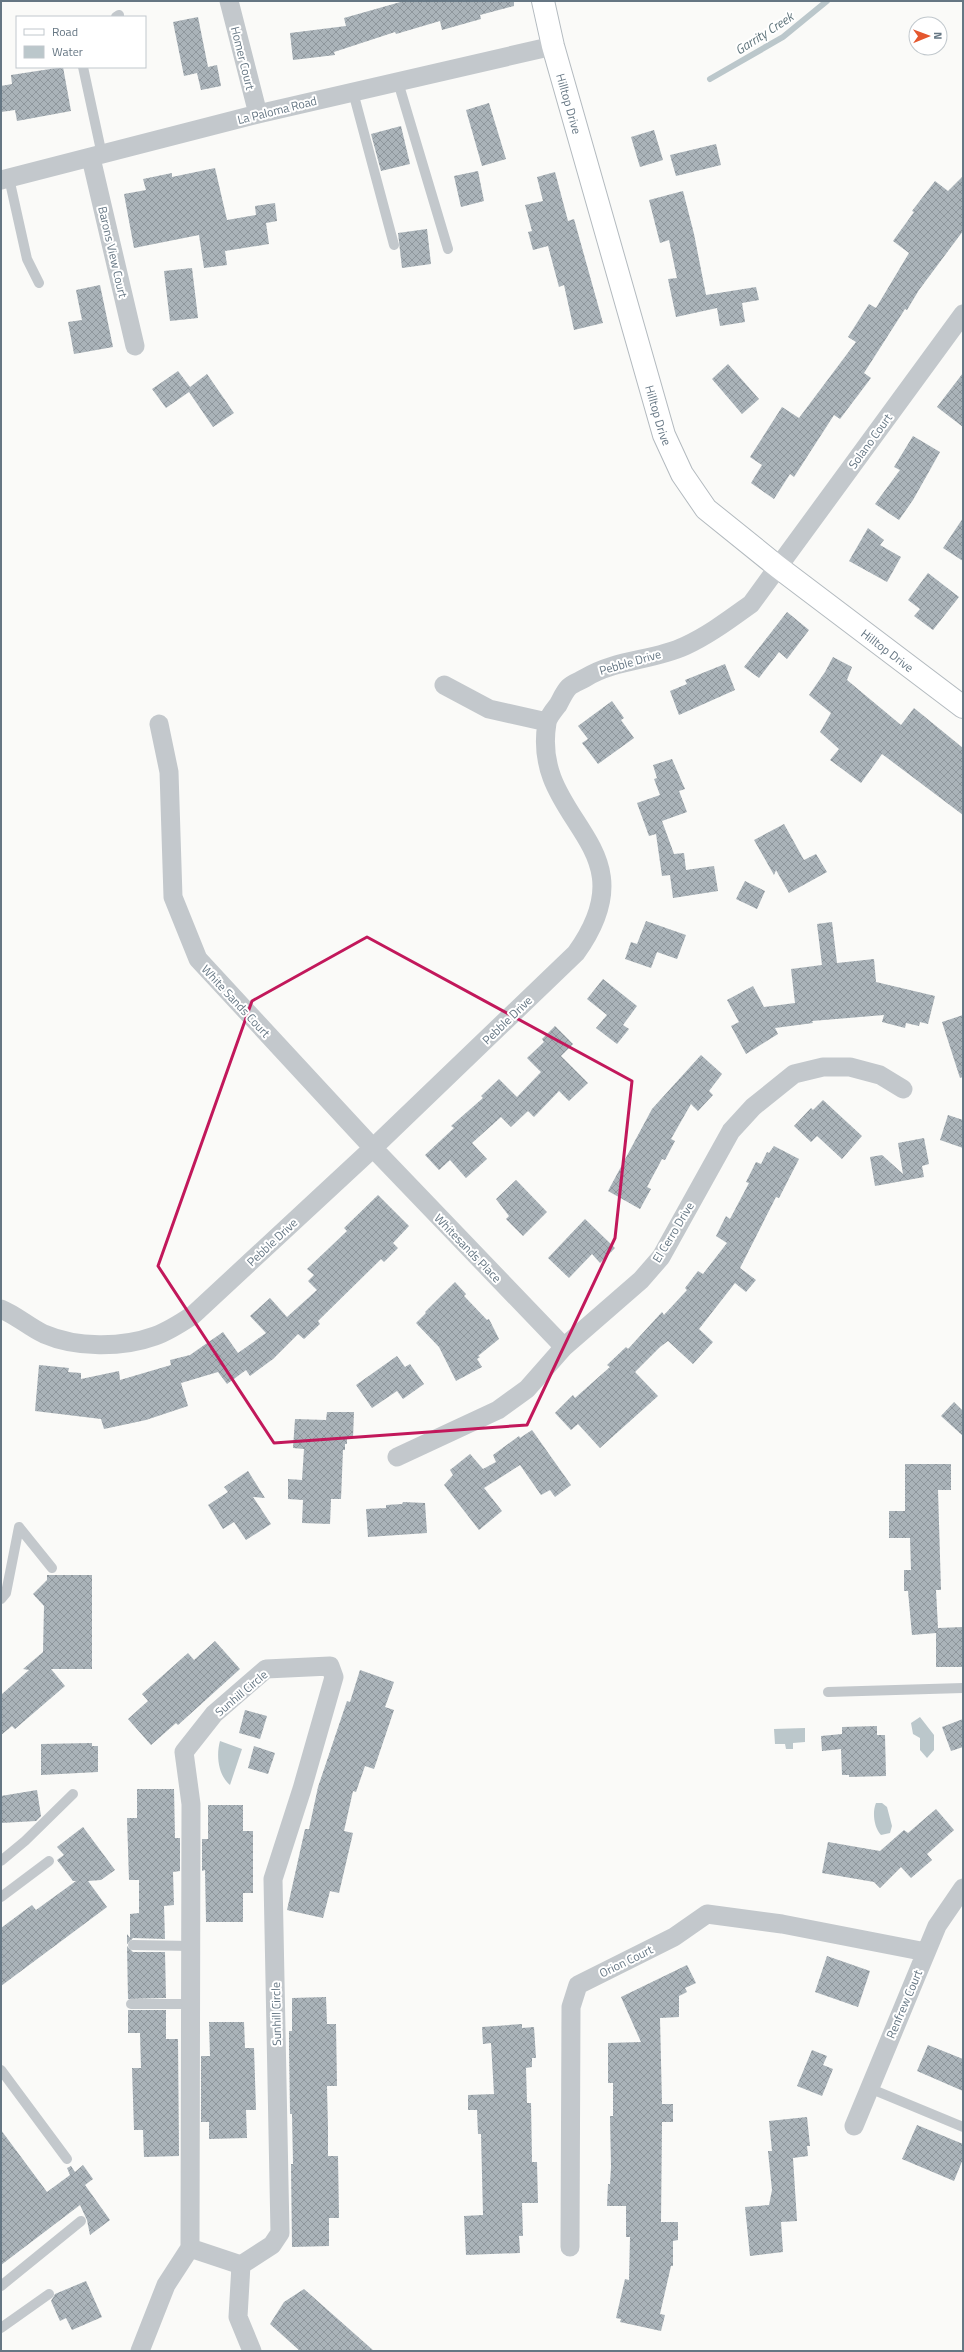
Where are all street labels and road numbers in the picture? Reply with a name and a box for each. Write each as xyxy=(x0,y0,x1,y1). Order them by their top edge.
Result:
street label: Homer Court xyxy=(226,24,260,92)
street label: Hilltop Drive xyxy=(552,71,587,136)
street label: La Paloma Road xyxy=(235,91,319,129)
street label: Barons View Court xyxy=(93,204,133,300)
street label: Hilltop Drive xyxy=(641,383,677,448)
street label: Solano Court xyxy=(843,409,897,473)
street label: Hilltop Drive xyxy=(857,624,918,676)
street label: Pebble Drive xyxy=(597,644,663,680)
street label: White Sands Court xyxy=(197,960,275,1042)
street label: Pebble Drive xyxy=(478,991,536,1049)
street label: El Cerro Drive xyxy=(647,1198,699,1266)
street label: Whitesands Place xyxy=(430,1209,506,1287)
street label: Pebble Drive xyxy=(242,1213,302,1271)
street label: Sunhill Circle xyxy=(210,1665,272,1721)
street label: Orion Court xyxy=(596,1939,657,1982)
street label: Renfrew Court xyxy=(881,1966,927,2041)
street label: Sunhill Circle xyxy=(266,1982,286,2046)

